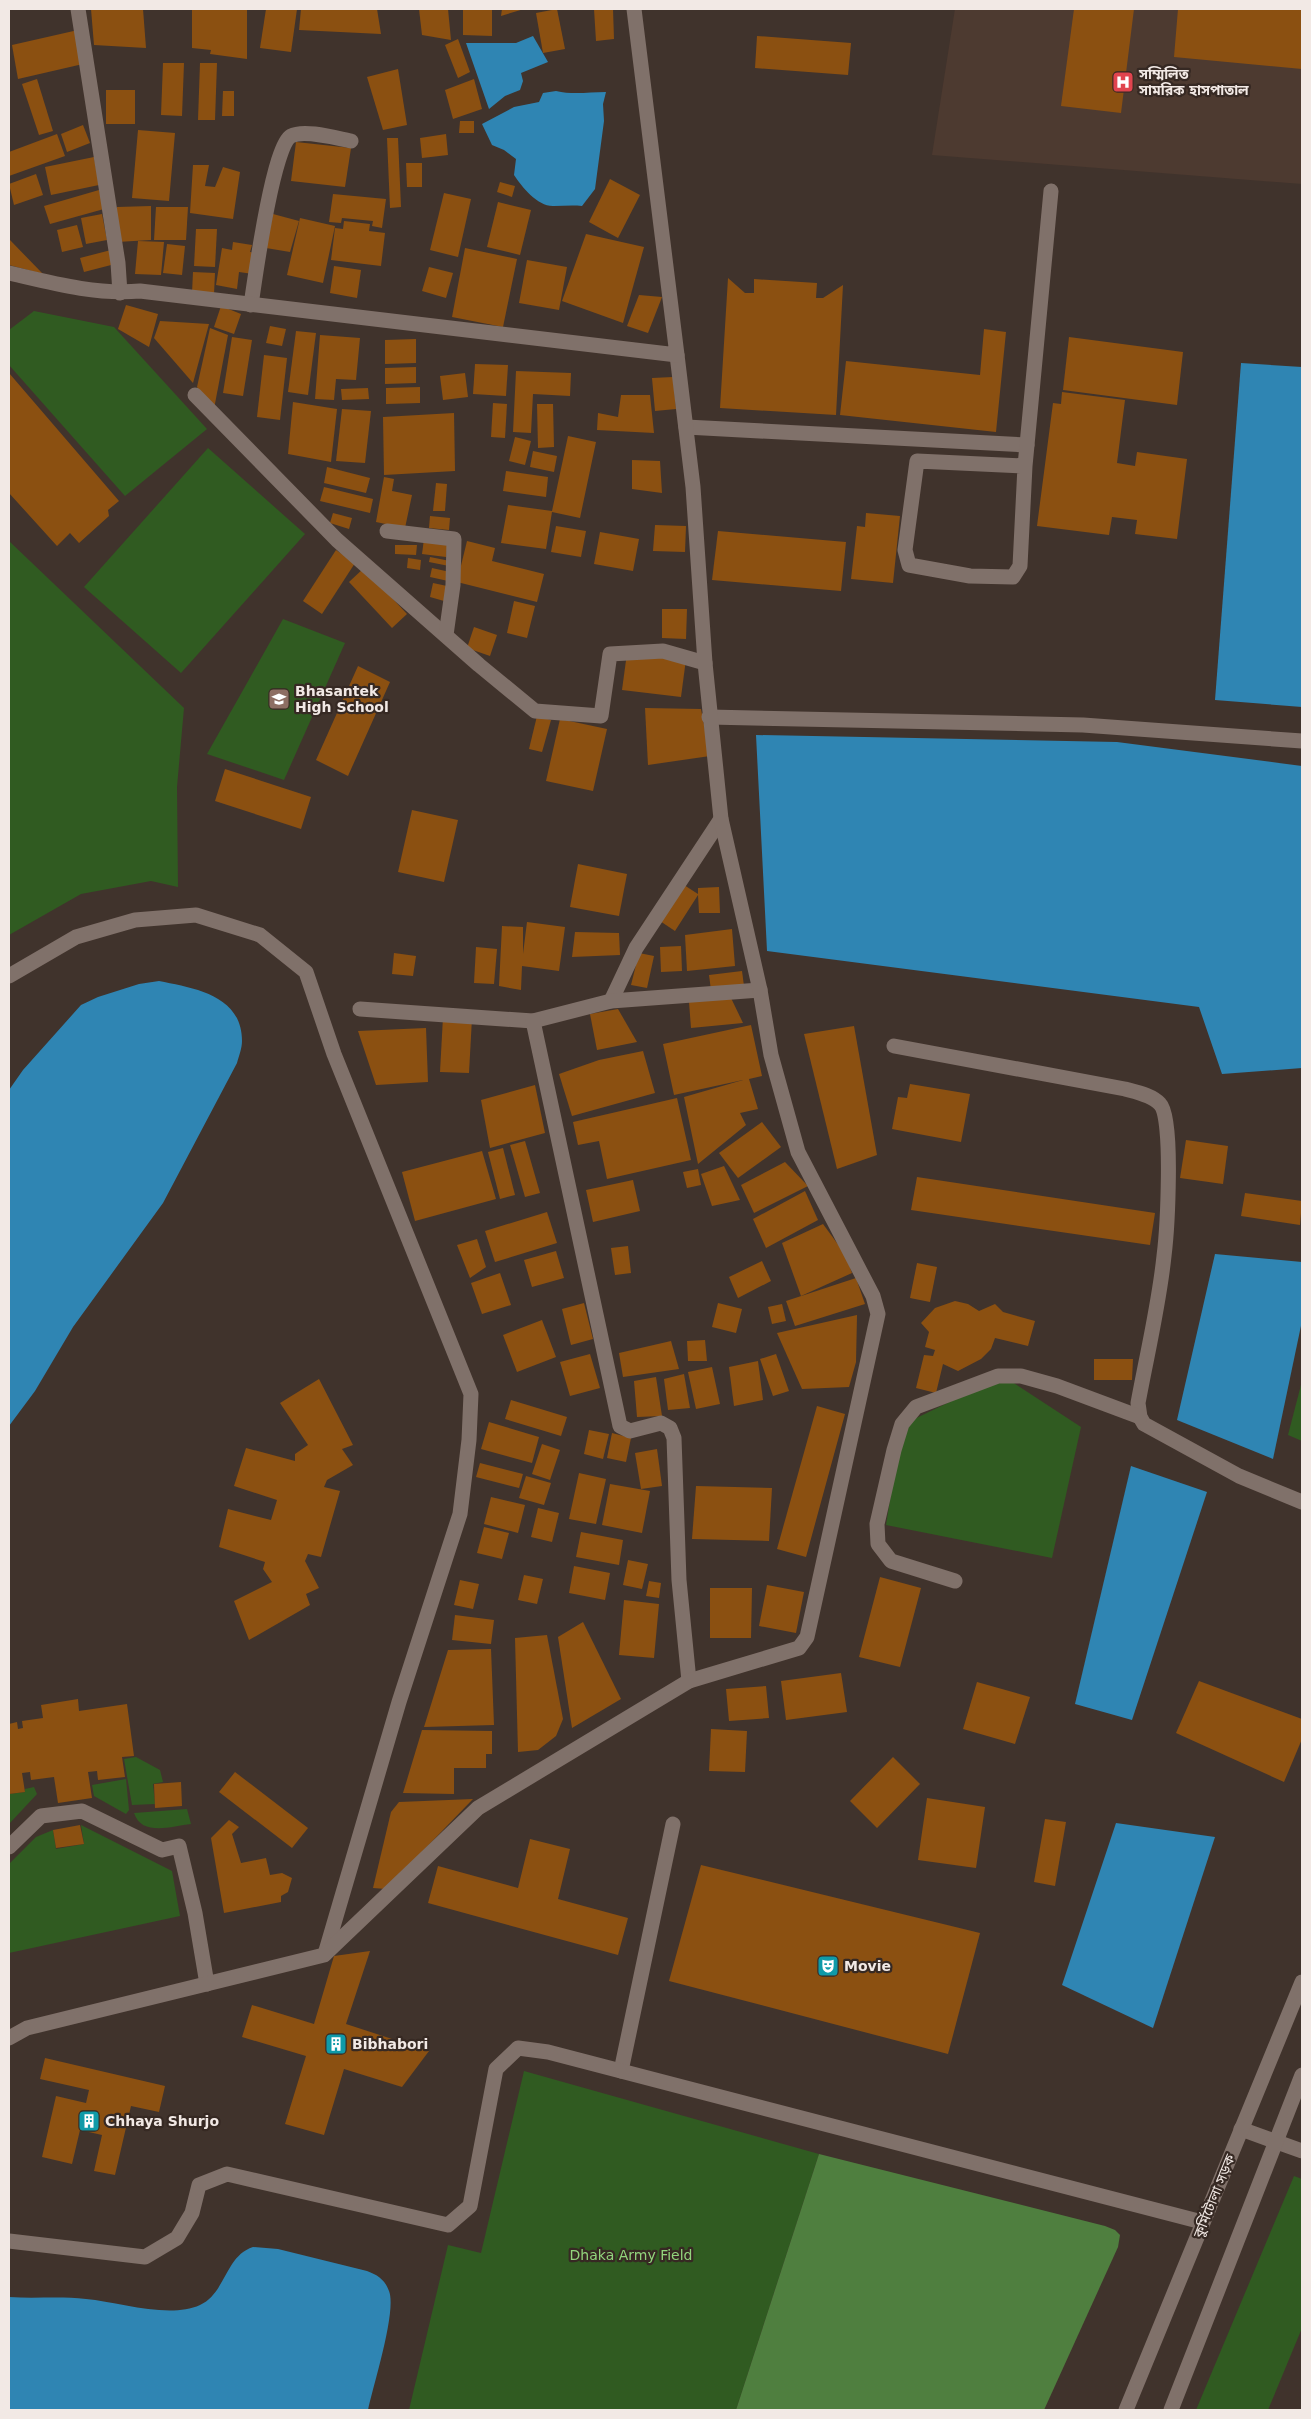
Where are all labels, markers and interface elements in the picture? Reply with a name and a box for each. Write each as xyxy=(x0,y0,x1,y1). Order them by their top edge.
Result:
place label: সম্মিলিত সামরিক হাসপাতাল xyxy=(1138,66,1249,98)
hospital icon: সম্মিলিত সামরিক হাসপাতাল xyxy=(1111,70,1135,94)
place label: Bhasantek High School xyxy=(295,683,389,715)
school or university icon: Bhasantek High School xyxy=(267,687,291,711)
theatre icon: Movie xyxy=(816,1954,840,1978)
place label: Movie xyxy=(844,1958,891,1974)
building icon: Bibhabori xyxy=(324,2032,348,2056)
place label: Bibhabori xyxy=(352,2036,428,2052)
building icon: Chhaya Shurjo xyxy=(77,2109,101,2133)
place label: Chhaya Shurjo xyxy=(105,2113,219,2129)
street label: কুর্মিটোলা সড়ক xyxy=(1189,2151,1239,2241)
park label: Dhaka Army Field xyxy=(570,2247,692,2263)

